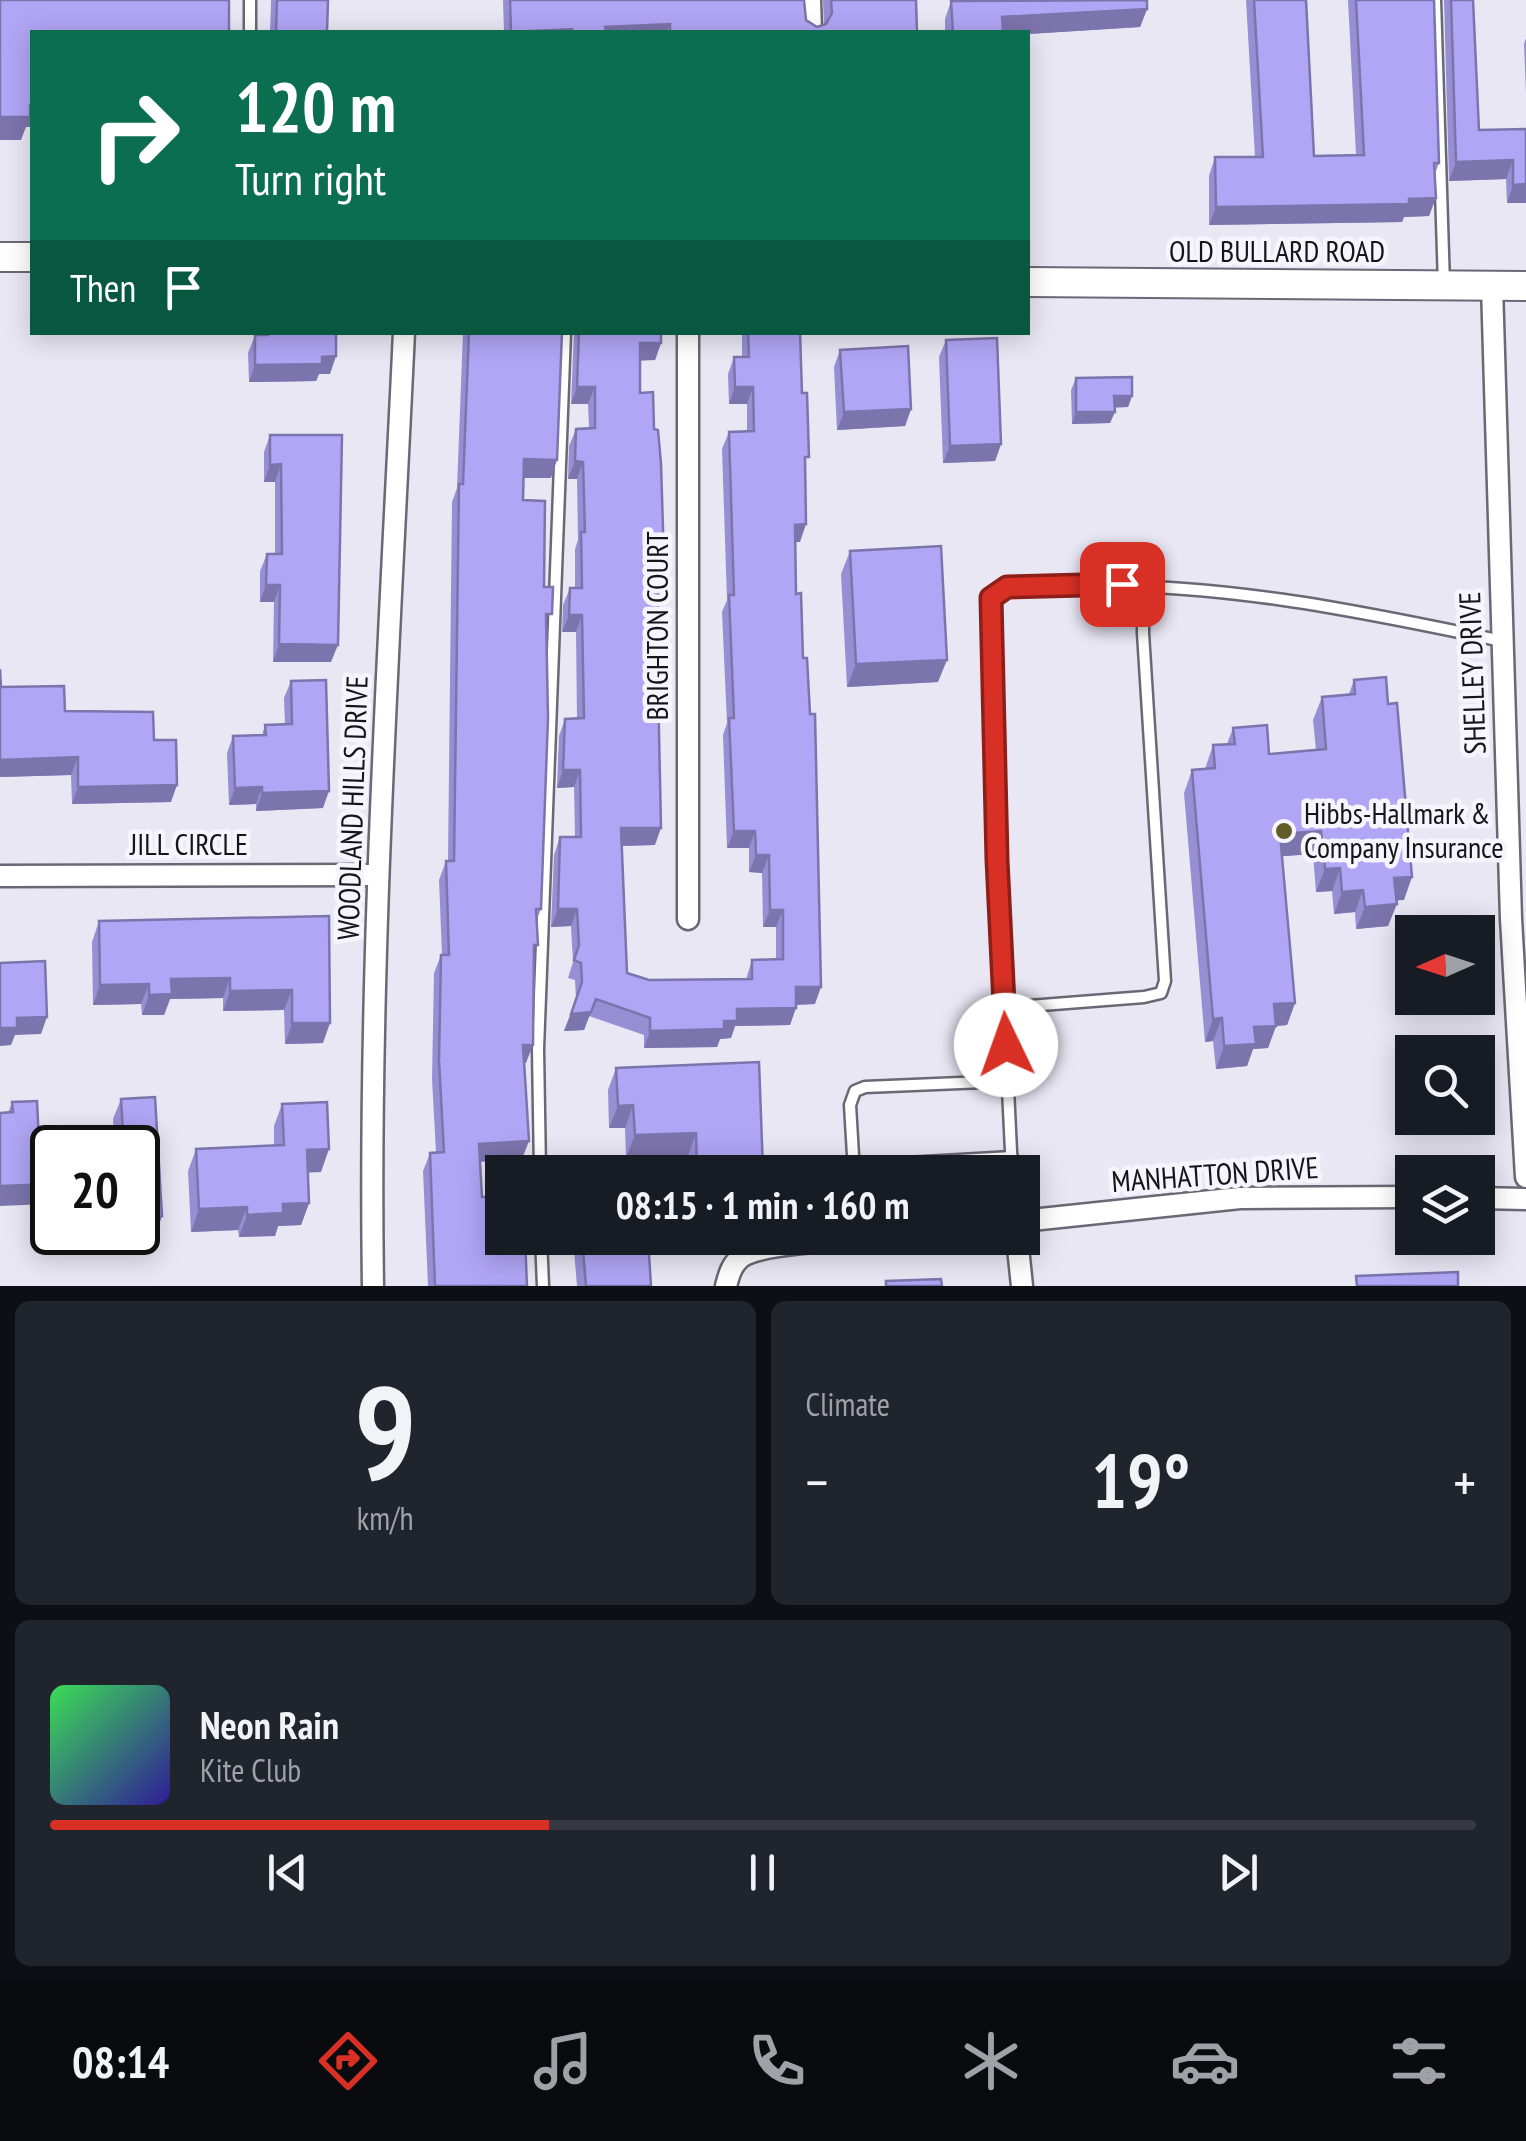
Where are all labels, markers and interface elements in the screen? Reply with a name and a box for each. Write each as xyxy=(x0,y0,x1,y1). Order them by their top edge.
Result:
text: 120 m xyxy=(235,61,396,151)
icon: right xyxy=(70,70,200,200)
text: Turn right xyxy=(235,149,386,207)
street label: OLD BULLARD ROAD xyxy=(1169,231,1385,270)
icon: arrive xyxy=(156,260,211,315)
text: Then xyxy=(70,263,136,312)
street label: BRIGHTON COURT xyxy=(637,531,676,721)
pin xyxy=(1080,542,1165,627)
icon: arrive xyxy=(1095,557,1150,612)
street label: SHELLEY DRIVE xyxy=(1449,591,1494,755)
street label: WOODLAND HILLS DRIVE xyxy=(327,675,376,941)
place label: Hibbs-Hallmark & Company Insurance xyxy=(1304,793,1504,866)
marker: Hibbs-Hallmark & Company Insurance xyxy=(1273,820,1295,842)
street label: JILL CIRCLE xyxy=(129,824,248,863)
north arrow xyxy=(1395,915,1495,1015)
map controls xyxy=(1395,915,1495,1255)
position arrow xyxy=(954,993,1058,1097)
button: search xyxy=(1395,1035,1495,1135)
speed limit sign: 20 xyxy=(30,1125,160,1255)
street label: MANHATTON DRIVE xyxy=(1110,1147,1320,1200)
button: layers xyxy=(1395,1155,1495,1255)
text: 08:15 · 1 min · 160 m xyxy=(616,1180,909,1229)
text: 9 xyxy=(354,1348,416,1516)
text: Climate xyxy=(806,1383,890,1425)
text: 19° xyxy=(1091,1432,1190,1529)
text: − xyxy=(806,1446,828,1517)
text: + xyxy=(1453,1446,1476,1517)
text: km/h xyxy=(357,1497,414,1539)
text: Neon Rain xyxy=(200,1700,339,1749)
text: Kite Club xyxy=(200,1749,301,1791)
icon: previous xyxy=(260,1845,315,1900)
icon: pause xyxy=(735,1845,790,1900)
icon: next xyxy=(1211,1845,1266,1900)
icon: directions xyxy=(313,2026,383,2096)
icon: music xyxy=(528,2026,598,2096)
icon: phone xyxy=(742,2026,812,2096)
icon: climate xyxy=(956,2026,1026,2096)
icon: car xyxy=(1170,2026,1240,2096)
icon: filters xyxy=(1384,2026,1454,2096)
text: 08:14 xyxy=(72,2032,169,2090)

